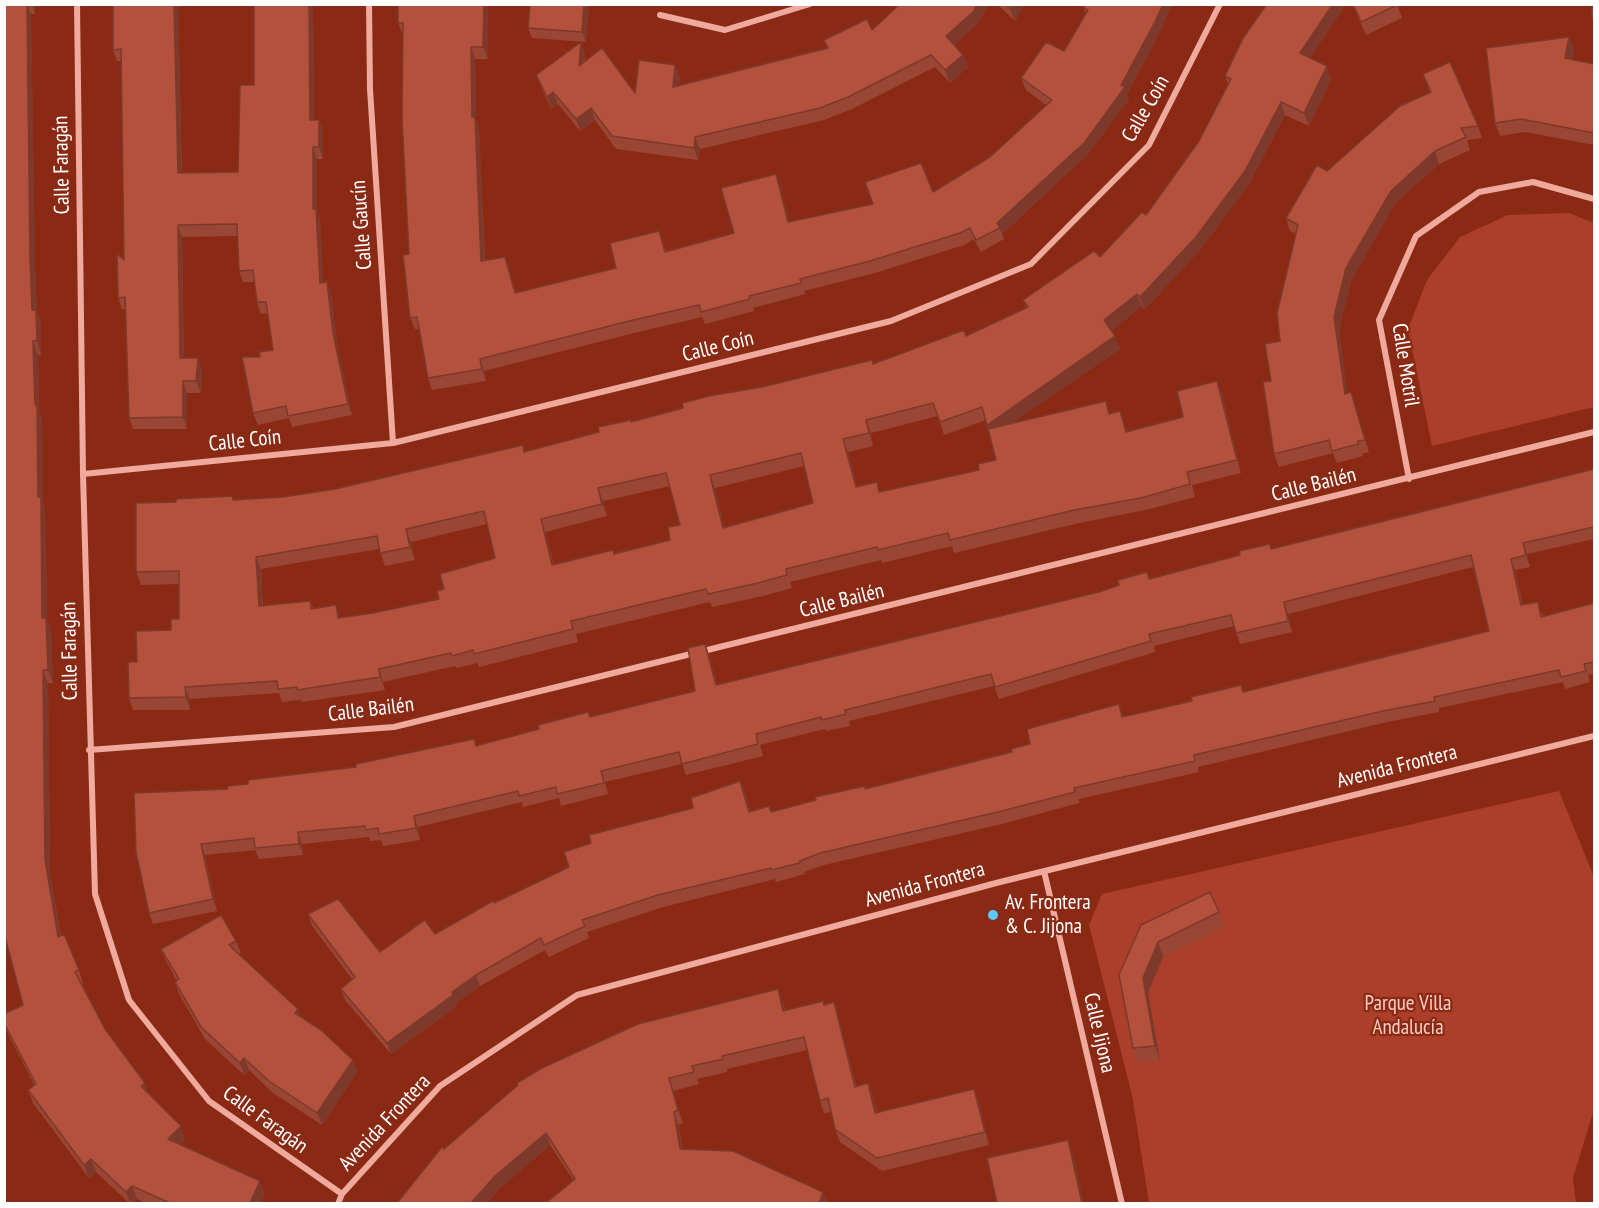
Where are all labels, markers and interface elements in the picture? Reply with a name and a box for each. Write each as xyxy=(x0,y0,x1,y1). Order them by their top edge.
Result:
street label: Calle Coín xyxy=(1117,71,1175,147)
street label: Calle Faragán xyxy=(49,116,75,214)
street label: Calle Gaucín xyxy=(346,179,378,271)
street label: Calle Motril xyxy=(1386,322,1424,408)
street label: Calle Coín xyxy=(680,326,756,368)
street label: Calle Coín xyxy=(208,425,282,457)
street label: Calle Bailén xyxy=(1269,462,1359,508)
street label: Calle Bailén xyxy=(797,578,887,624)
street label: Calle Faragán xyxy=(57,602,83,700)
street label: Calle Bailén xyxy=(327,692,415,728)
street label: Avenida Frontera xyxy=(1334,740,1460,794)
street label: Avenida Frontera xyxy=(862,857,988,913)
place label: Av. Frontera & C. Jijona xyxy=(1005,890,1091,940)
marker: Av. Frontera & C. Jijona xyxy=(986,908,1000,922)
street label: Calle Jijona xyxy=(1078,990,1120,1076)
park label: Parque Villa Andalucía xyxy=(1365,991,1451,1041)
street label: Avenida Frontera xyxy=(334,1069,436,1177)
street label: Calle Faragán xyxy=(218,1081,312,1159)

